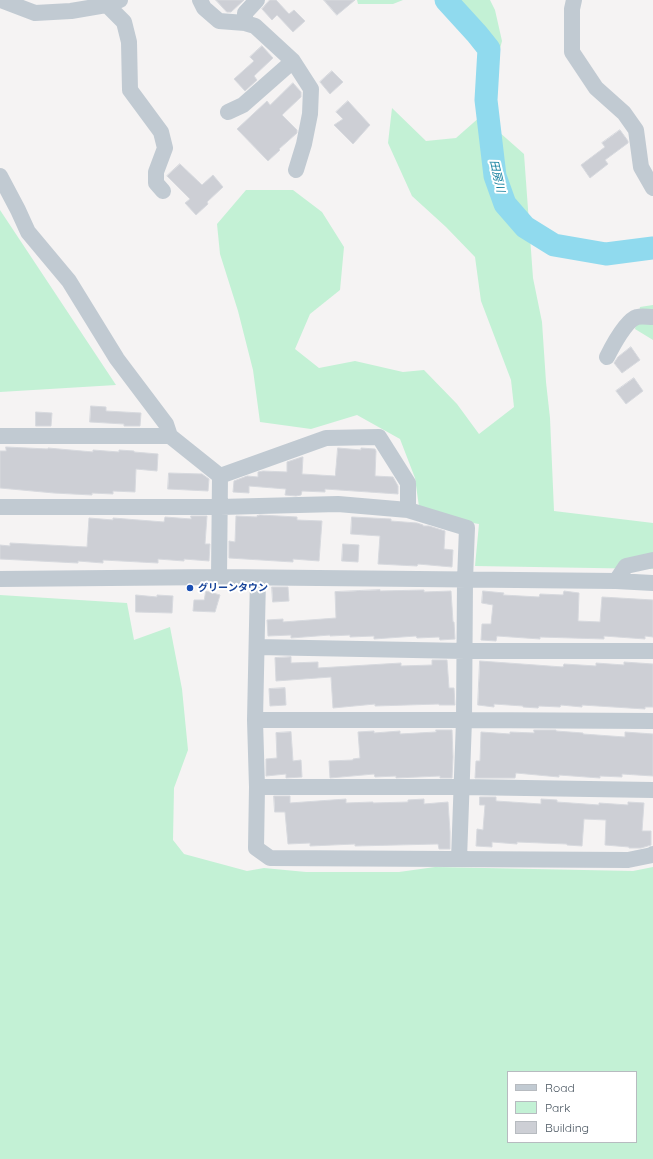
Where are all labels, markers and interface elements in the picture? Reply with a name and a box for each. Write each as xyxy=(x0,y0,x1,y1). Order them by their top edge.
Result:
water label: 田房川 xyxy=(487,158,507,194)
place label: グリーンタウン xyxy=(198,582,268,594)
marker: グリーンタウン xyxy=(185,583,195,593)
legend xyxy=(507,1071,637,1143)
text: Road xyxy=(545,1080,575,1095)
text: Park xyxy=(545,1100,570,1115)
text: Building xyxy=(545,1120,589,1135)

